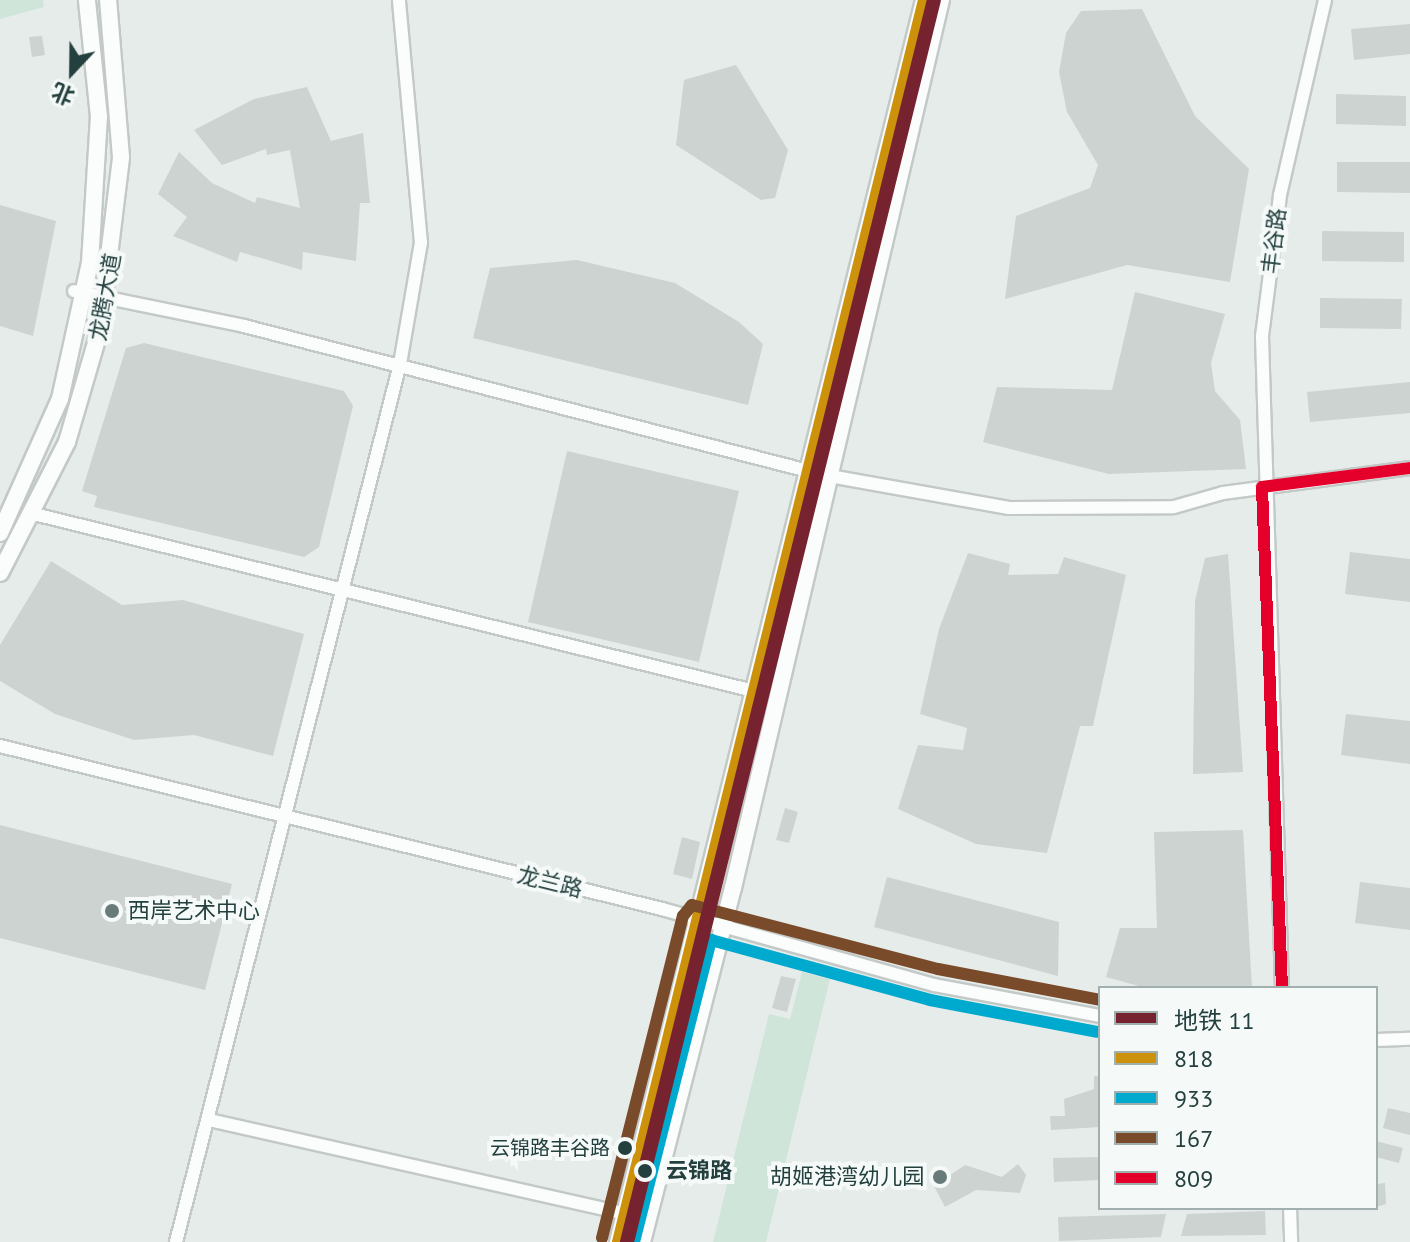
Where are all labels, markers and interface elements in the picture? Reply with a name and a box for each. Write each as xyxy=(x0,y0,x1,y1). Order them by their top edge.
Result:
north arrow xyxy=(32,32,112,112)
text: 北 xyxy=(48,77,78,111)
street label: 丰谷路 xyxy=(1257,207,1291,275)
street label: 龙腾大道 xyxy=(84,251,126,343)
street label: 龙兰路 xyxy=(515,861,585,903)
place label: 西岸艺术中心 xyxy=(128,898,260,924)
marker: 西岸艺术中心 xyxy=(103,902,121,920)
legend xyxy=(1098,986,1378,1210)
text: 地铁 11 xyxy=(1174,1005,1255,1036)
text: 818 xyxy=(1174,1043,1213,1074)
text: 933 xyxy=(1174,1083,1213,1114)
text: 167 xyxy=(1174,1123,1213,1154)
place label: 云锦路丰谷路 xyxy=(490,1136,610,1160)
marker: 云锦路丰谷路 xyxy=(617,1140,633,1156)
marker: 云锦路 xyxy=(631,1157,659,1185)
place label: 云锦路 xyxy=(666,1158,732,1184)
text: 809 xyxy=(1174,1163,1213,1194)
place label: 胡姬港湾幼儿园 xyxy=(770,1164,924,1190)
marker: 胡姬港湾幼儿园 xyxy=(931,1168,949,1186)

